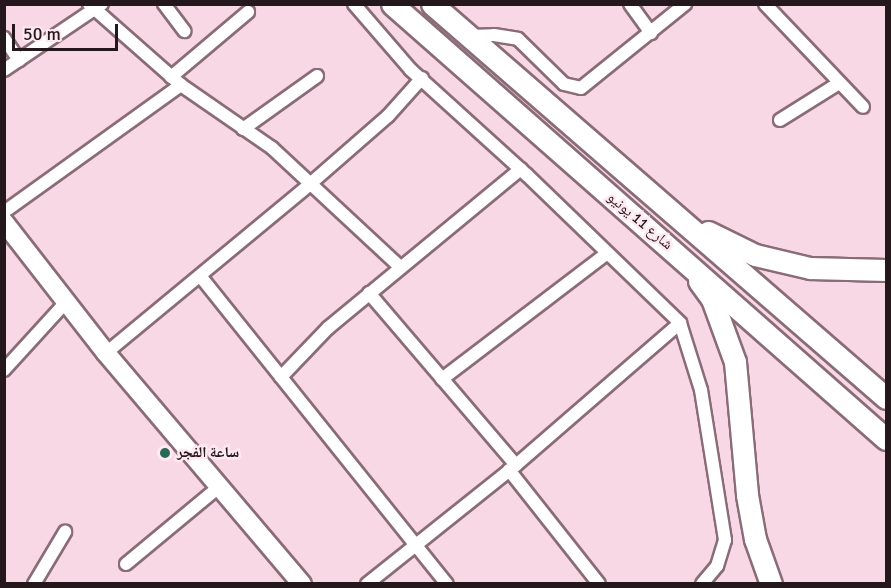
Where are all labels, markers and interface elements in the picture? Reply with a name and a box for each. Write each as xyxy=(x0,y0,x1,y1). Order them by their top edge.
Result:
scale bar xyxy=(15,12,122,50)
text: 50 m xyxy=(23,23,61,45)
street label: شارع 11 يونيو xyxy=(604,188,676,254)
place label: ساعة الفجر xyxy=(177,444,239,462)
marker: ساعة الفجر xyxy=(158,446,172,460)

